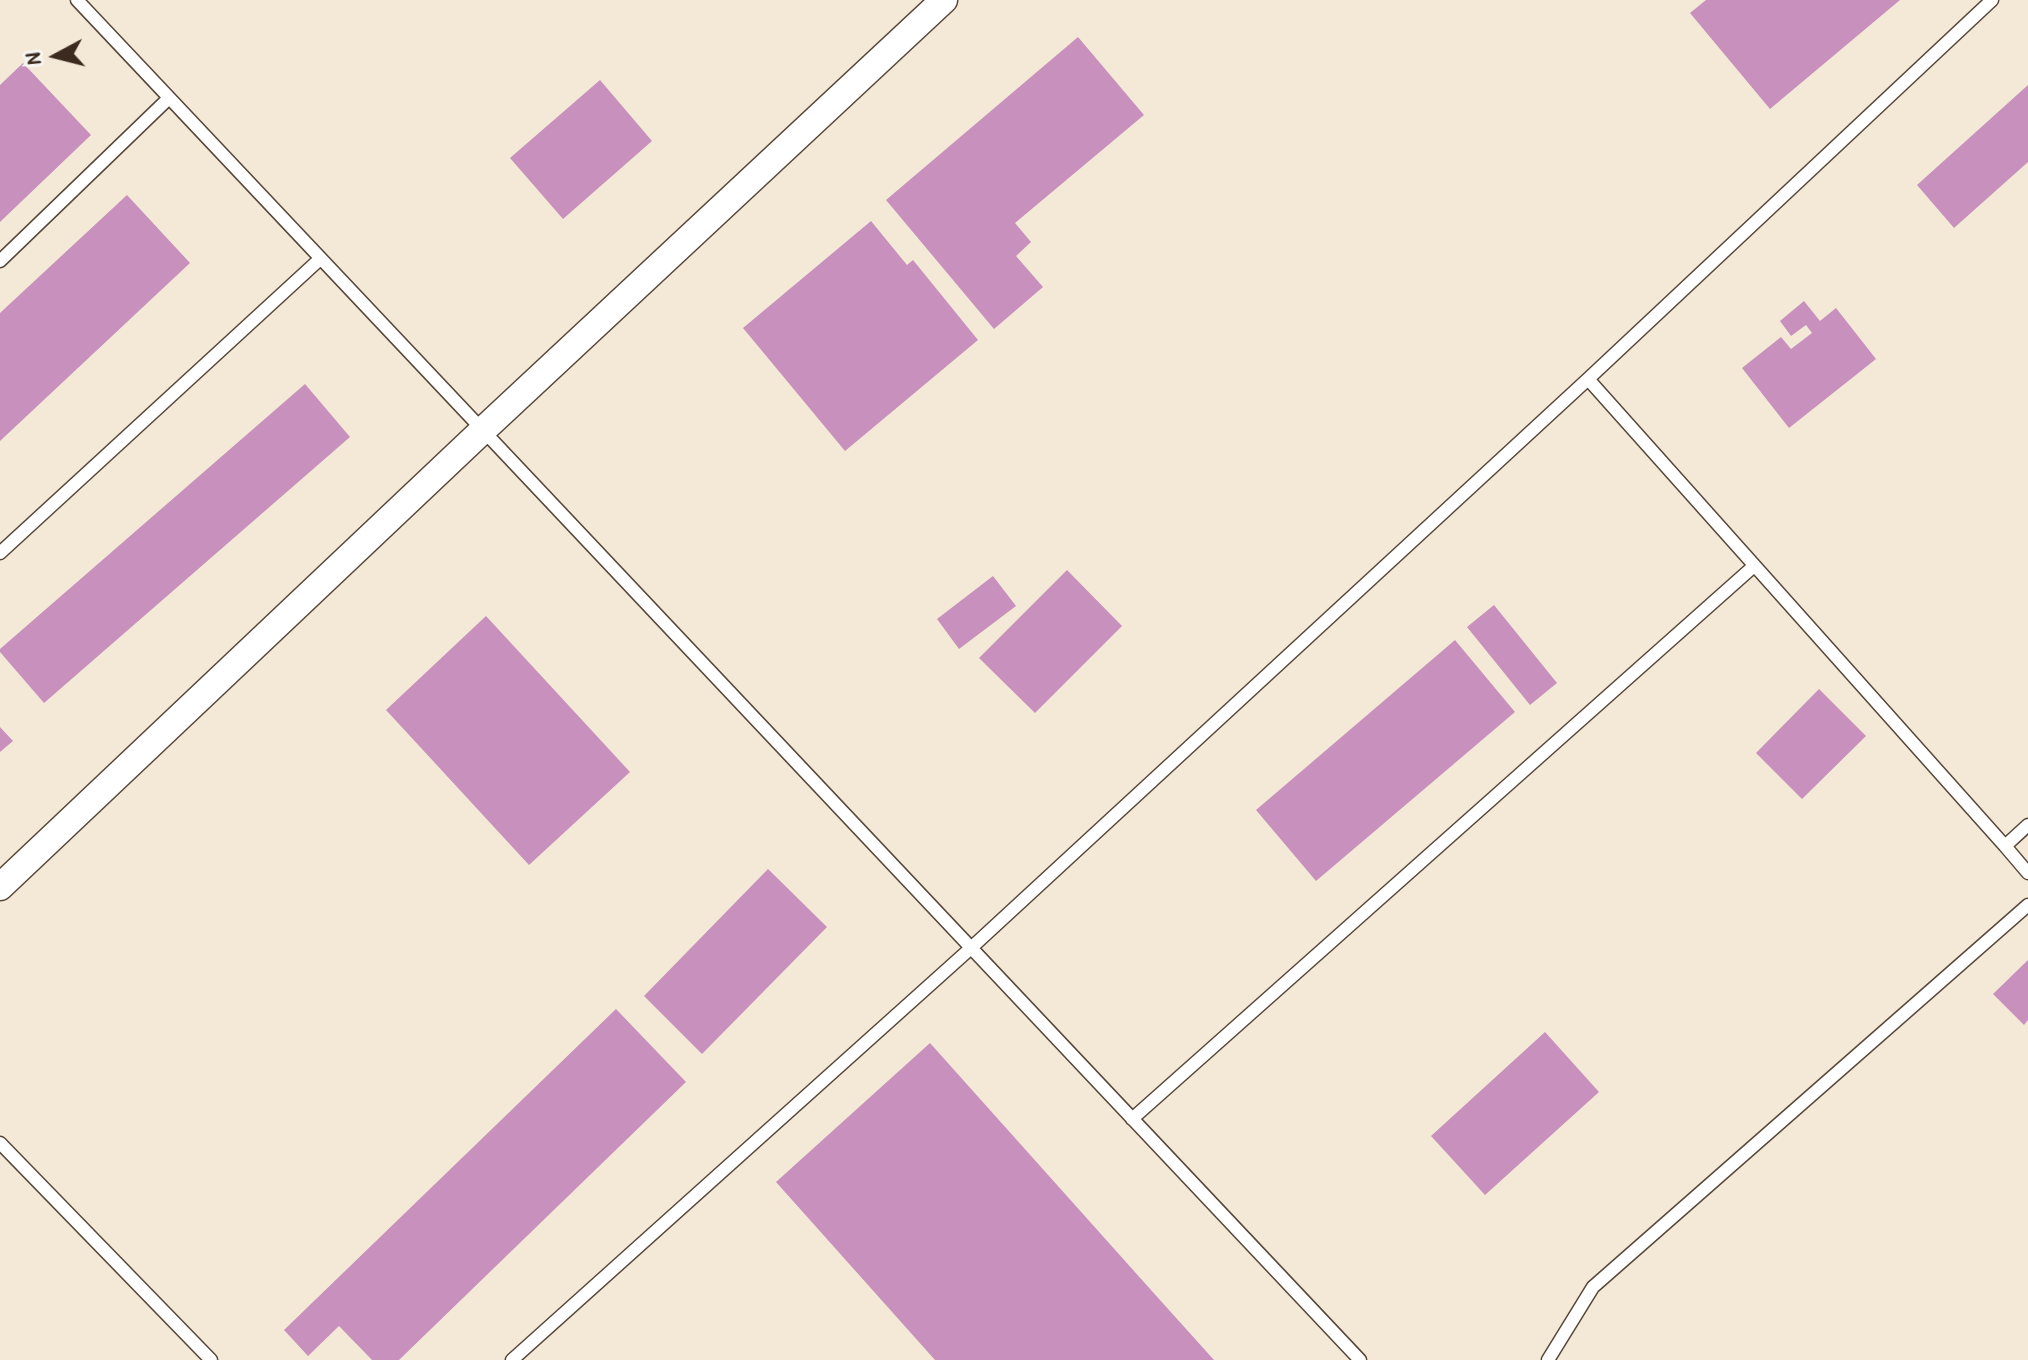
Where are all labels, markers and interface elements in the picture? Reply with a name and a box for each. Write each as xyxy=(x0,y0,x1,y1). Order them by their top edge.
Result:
north arrow xyxy=(16,16,96,96)
text: N xyxy=(17,51,48,67)

